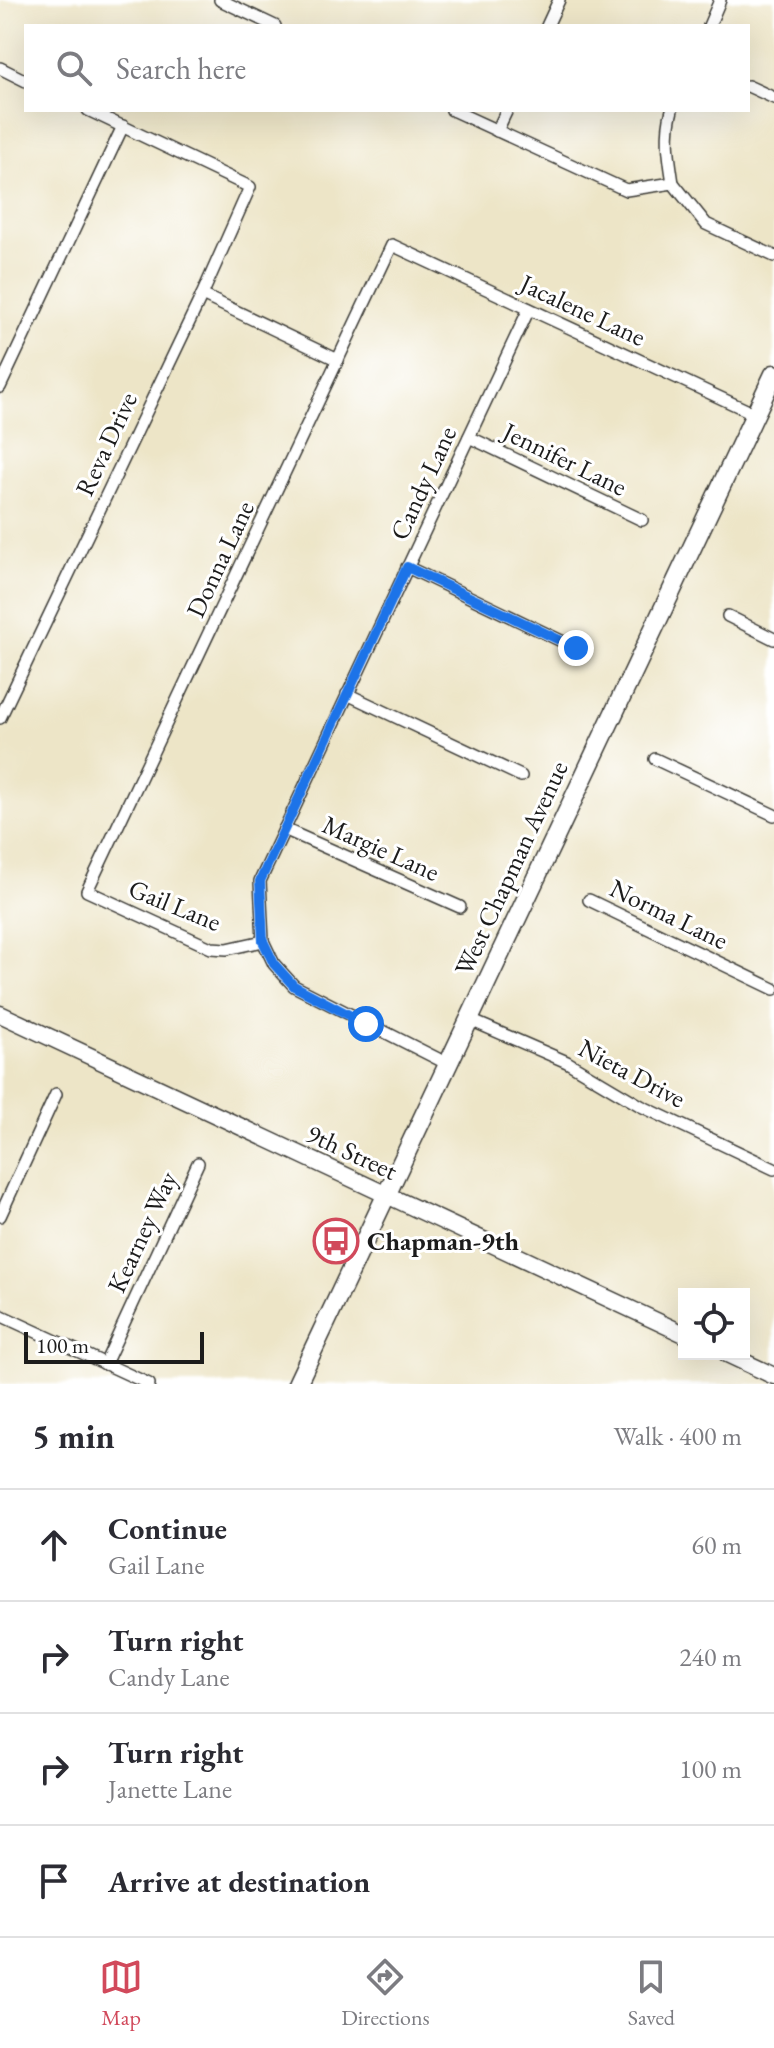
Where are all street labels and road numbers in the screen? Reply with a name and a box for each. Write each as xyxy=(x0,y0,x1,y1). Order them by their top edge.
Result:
street label: Jacalene Lane xyxy=(513,265,651,354)
street label: Reva Drive xyxy=(67,387,145,501)
street label: Jennifer Lane xyxy=(496,414,633,504)
street label: Candy Lane xyxy=(382,421,464,545)
street label: Donna Lane xyxy=(178,495,262,623)
street label: West Chapman Avenue xyxy=(446,755,576,981)
street label: Margie Lane xyxy=(317,807,445,889)
street label: Gail Lane xyxy=(124,871,226,939)
street label: Norma Lane xyxy=(604,871,734,957)
street label: Nieta Drive xyxy=(573,1031,691,1115)
street label: 9th Street xyxy=(301,1116,403,1188)
street label: Kearney Way xyxy=(99,1165,185,1298)

